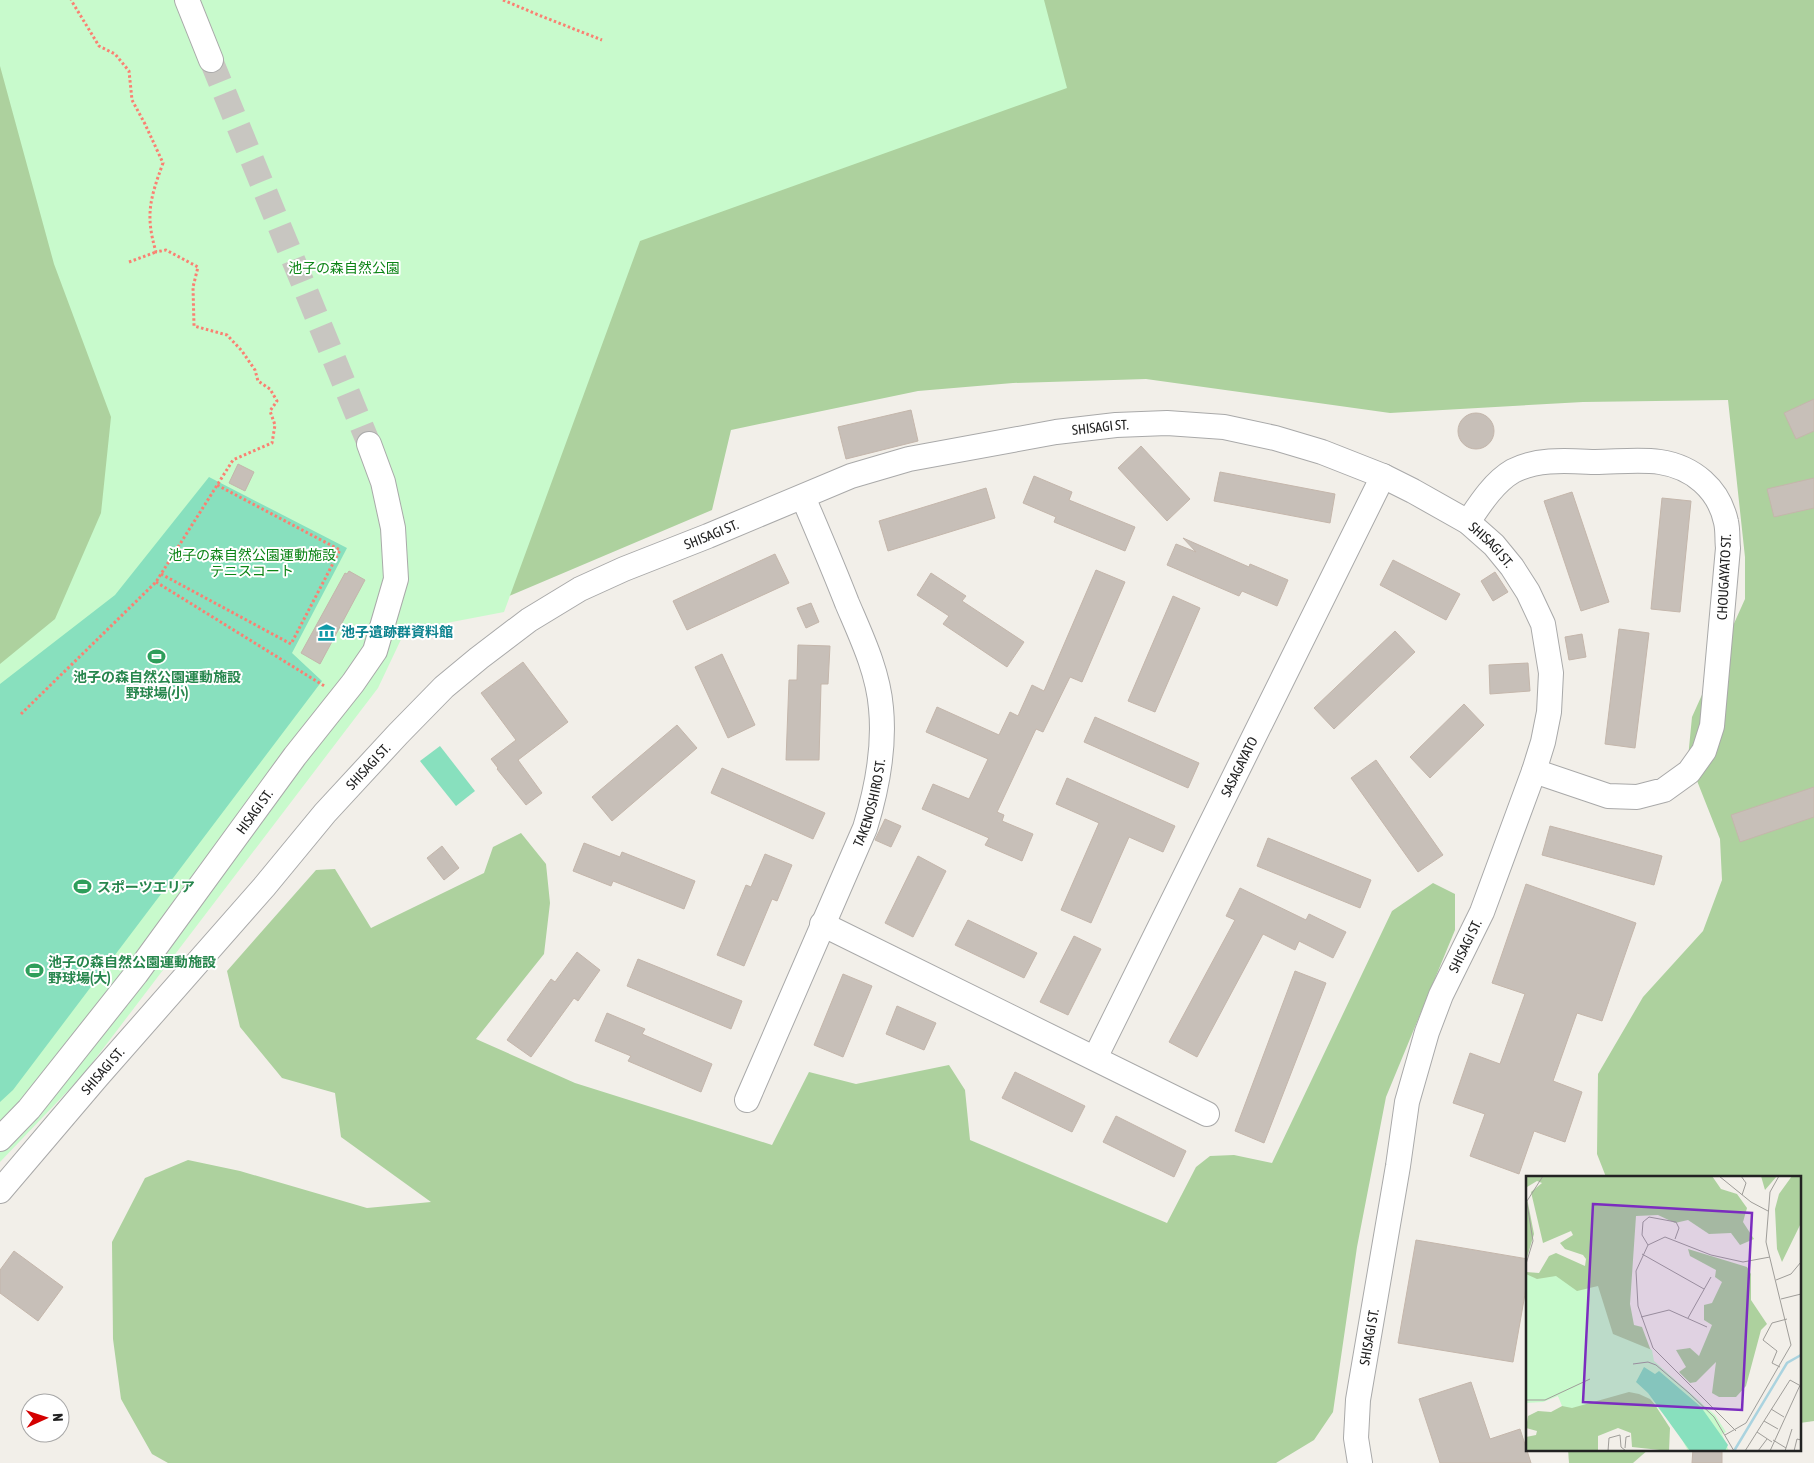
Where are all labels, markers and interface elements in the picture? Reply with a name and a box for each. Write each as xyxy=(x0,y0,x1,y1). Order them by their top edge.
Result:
park label: 池子の森自然公園 xyxy=(288,260,400,276)
street label: SHISAGI ST. xyxy=(1071,417,1129,438)
street label: SHISAGI ST. xyxy=(682,516,741,553)
street label: SHISAGI ST. xyxy=(1466,519,1517,571)
street label: CHOUGAYATO ST. xyxy=(1714,534,1734,620)
park label: 池子の森自然公園運動施設 テニスコート xyxy=(168,547,336,579)
museum icon: 池子遺跡群資料館 xyxy=(317,622,337,642)
place label: 池子遺跡群資料館 xyxy=(341,624,453,640)
sports icon: 池子の森自然公園運動施設 野球場(小) xyxy=(147,647,167,667)
place label: 池子の森自然公園運動施設 野球場(小) xyxy=(73,669,241,701)
street label: SASAGAYATO xyxy=(1218,734,1261,799)
street label: SHISAGI ST. xyxy=(343,740,393,793)
street label: TAKENOSHIRO ST. xyxy=(850,758,888,849)
street label: HISAGI ST. xyxy=(233,786,276,837)
sports icon: スポーツエリア xyxy=(73,877,93,897)
place label: スポーツエリア xyxy=(97,879,195,895)
street label: SHISAGI ST. xyxy=(1445,917,1485,975)
place label: 池子の森自然公園運動施設 野球場(大) xyxy=(48,954,216,986)
sports icon: 池子の森自然公園運動施設 野球場(大) xyxy=(24,960,44,980)
street label: SHISAGI ST. xyxy=(78,1044,127,1098)
inset map xyxy=(1526,1176,1802,1450)
street label: SHISAGI ST. xyxy=(1356,1308,1382,1366)
north arrow xyxy=(20,1393,70,1443)
text: N xyxy=(50,1413,66,1422)

